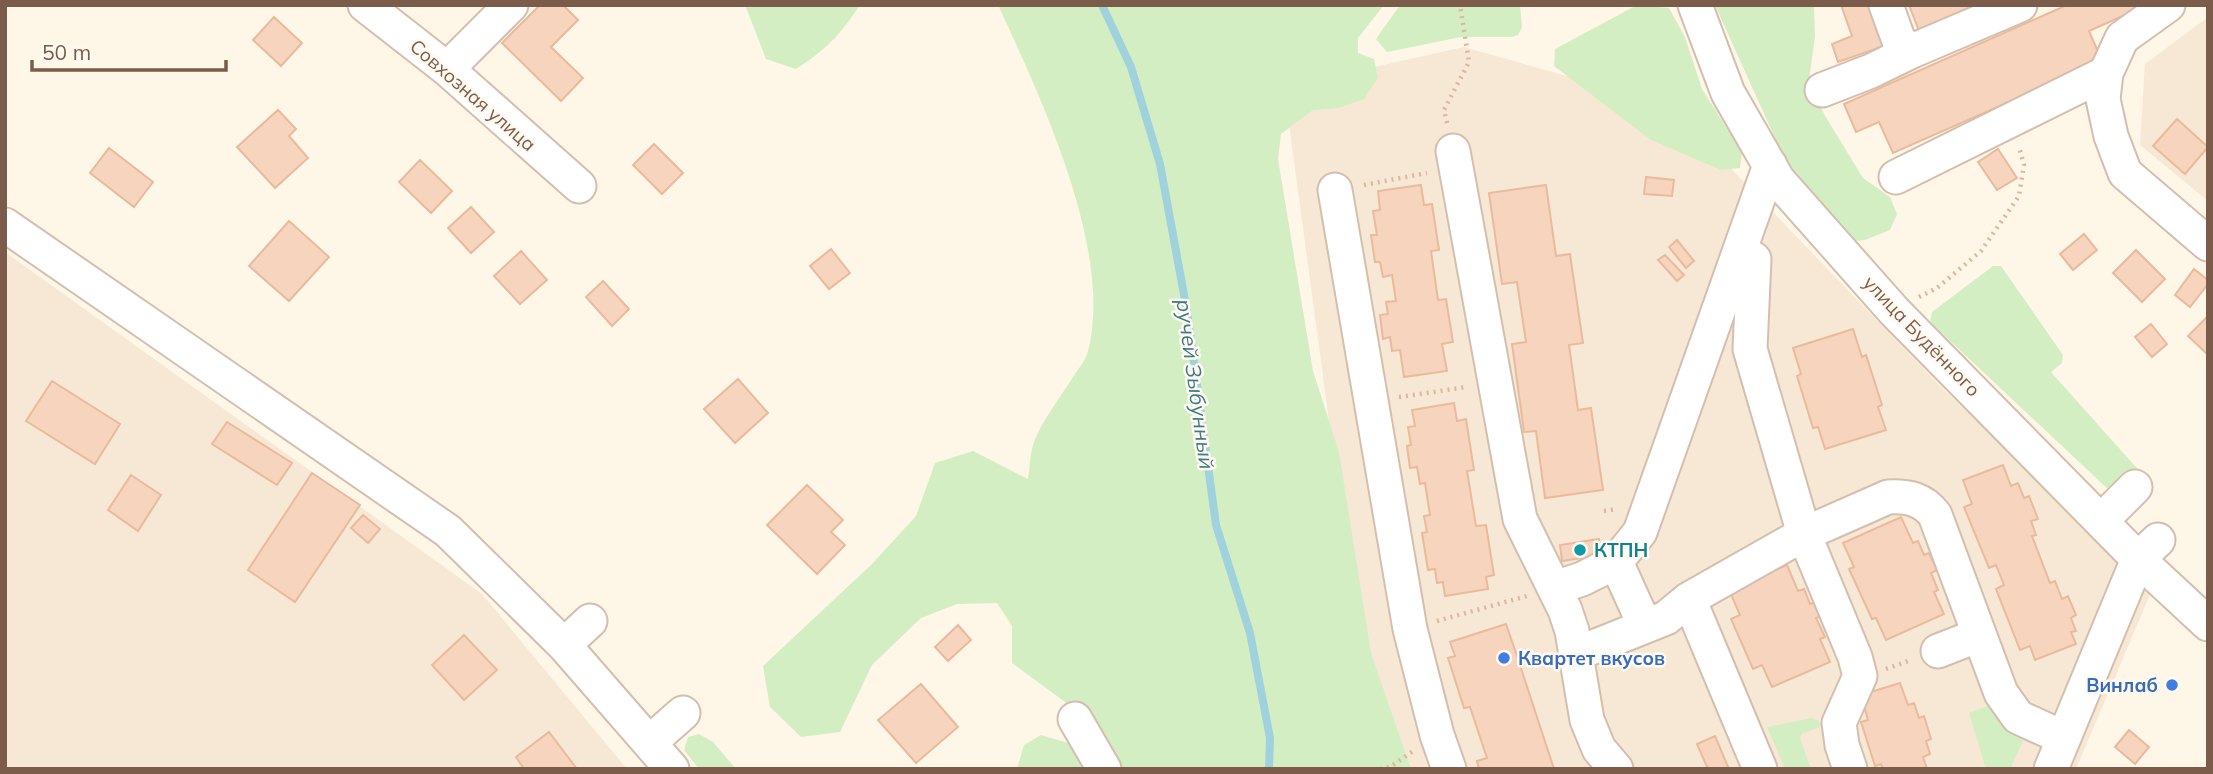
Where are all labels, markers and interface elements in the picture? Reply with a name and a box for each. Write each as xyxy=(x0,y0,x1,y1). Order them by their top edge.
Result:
scale bar xyxy=(32,28,226,72)
street label: Совхозная улица xyxy=(405,34,541,156)
text: 50 m xyxy=(42,39,91,65)
street label: улица Будённого xyxy=(1858,271,1986,401)
water label: ручей Зыбунный xyxy=(1171,297,1221,471)
place label: КТПН xyxy=(1594,538,1648,562)
marker: КТПН xyxy=(1572,542,1588,558)
place label: Квартет вкусов xyxy=(1518,646,1665,670)
marker: Квартет вкусов xyxy=(1496,650,1512,666)
place label: Винлаб xyxy=(2086,673,2158,697)
marker: Винлаб xyxy=(2164,677,2180,693)

